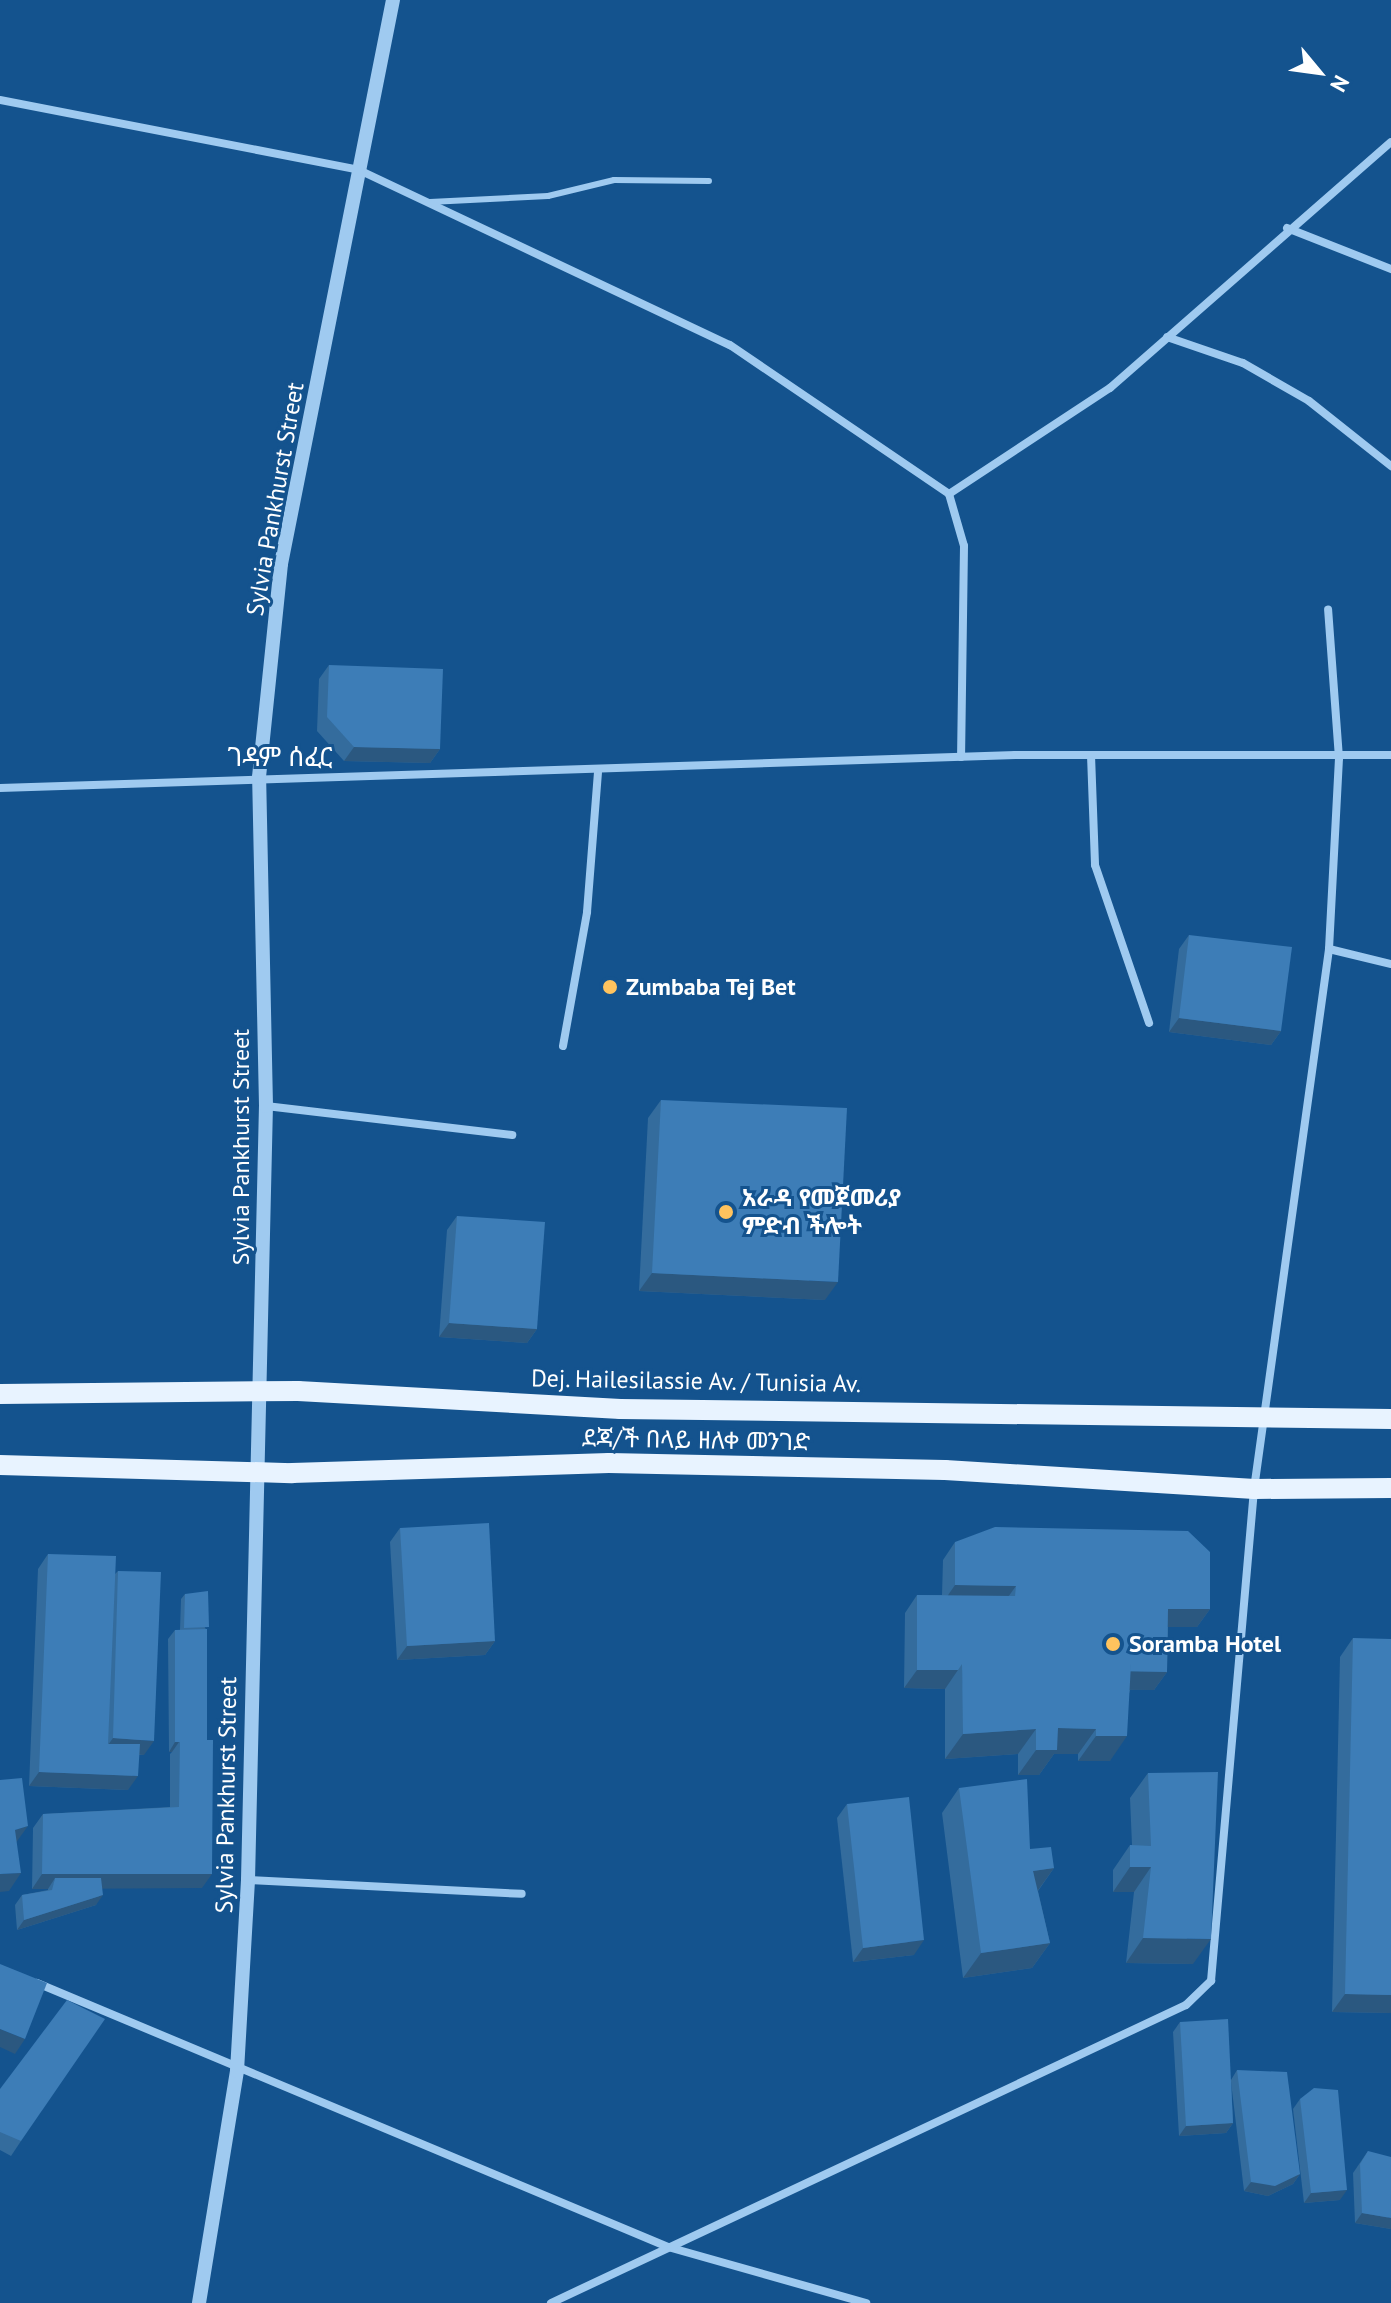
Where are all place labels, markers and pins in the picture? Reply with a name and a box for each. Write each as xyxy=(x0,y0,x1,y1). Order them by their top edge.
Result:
place label: Zumbaba Tej Bet xyxy=(626,973,797,1001)
marker: Zumbaba Tej Bet xyxy=(601,978,619,996)
place label: አራዳ የመጀመሪያ ምድብ ችሎት xyxy=(742,1184,901,1240)
marker: አራዳ የመጀመሪያ ምድብ ችሎት xyxy=(717,1203,735,1221)
place label: Soramba Hotel xyxy=(1129,1630,1281,1658)
marker: Soramba Hotel xyxy=(1104,1635,1122,1653)

